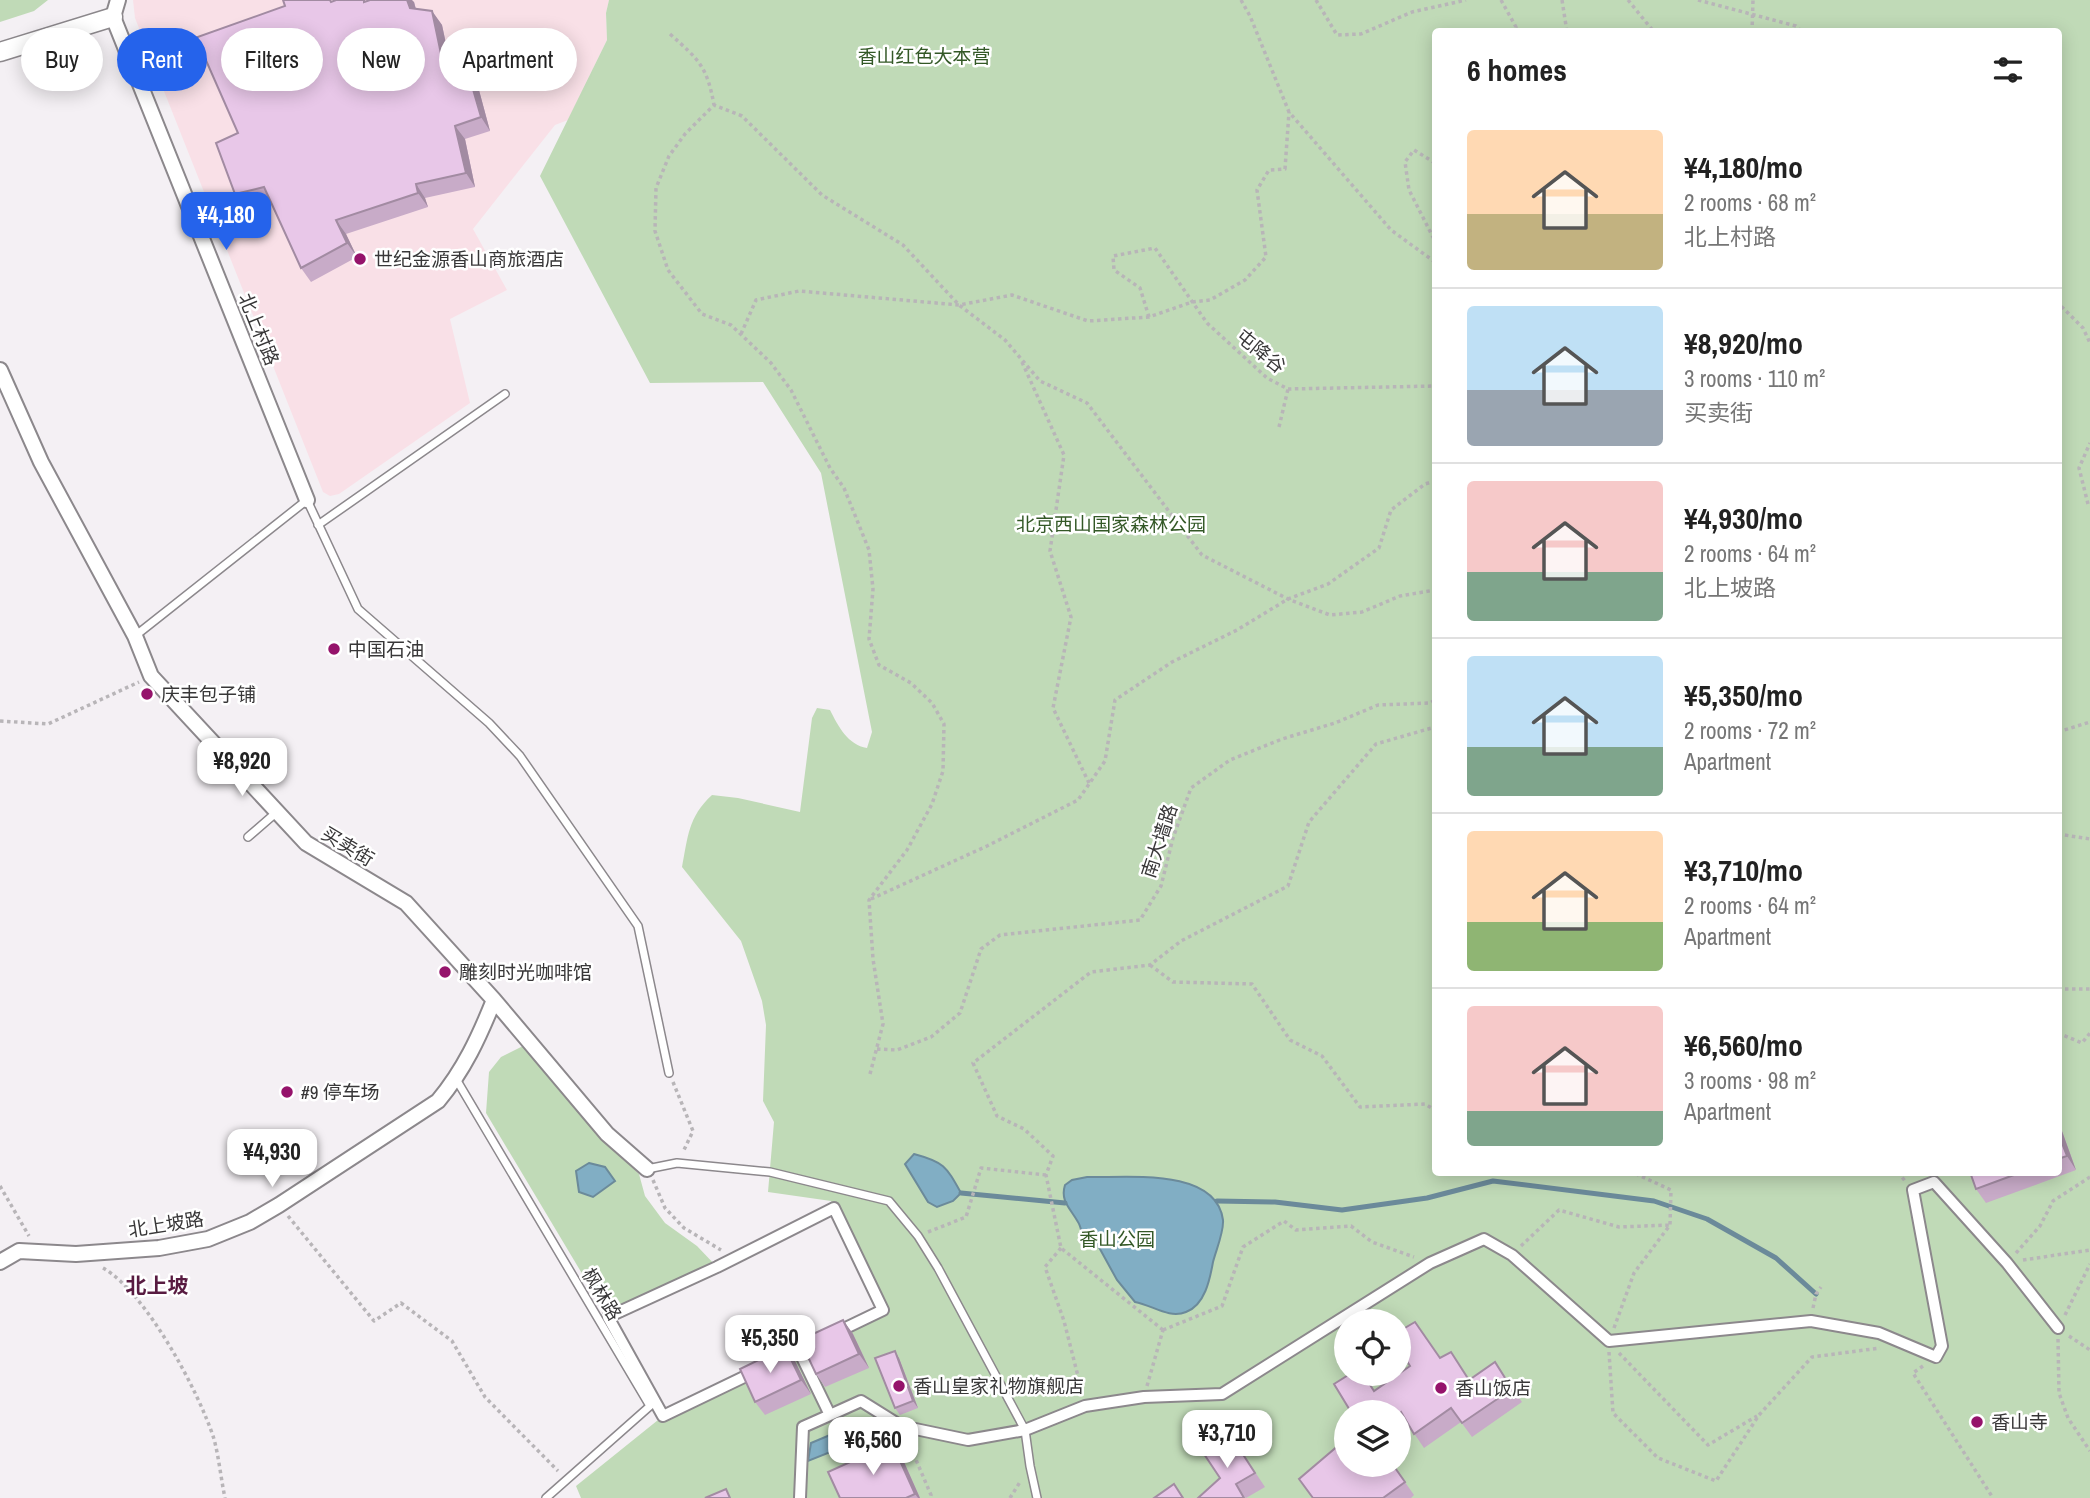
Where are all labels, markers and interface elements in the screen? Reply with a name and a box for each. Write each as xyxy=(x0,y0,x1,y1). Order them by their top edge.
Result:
chip: Buy xyxy=(21,28,103,91)
chip: Rent xyxy=(117,28,207,91)
chip: Filters xyxy=(221,28,323,91)
chip: New xyxy=(337,28,425,91)
chip: Apartment xyxy=(439,28,577,91)
park label: 香山红色大本营 xyxy=(857,43,991,69)
text: 6 homes xyxy=(1467,50,1567,90)
icon: filters xyxy=(1989,51,2027,89)
text: ¥4,180/mo xyxy=(1684,147,1803,187)
icon: home xyxy=(1523,158,1607,242)
text: 2 rooms · 68 m² xyxy=(1684,187,1816,218)
pin: ¥4,180 xyxy=(169,192,283,252)
text: ¥4,180 xyxy=(197,199,255,230)
text: 北上村路 xyxy=(1684,221,1776,252)
place label: 世纪金源香山商旅酒店 xyxy=(374,246,564,272)
marker: 世纪金源香山商旅酒店 xyxy=(352,251,368,267)
street label: 北上村路 xyxy=(233,289,285,369)
street label: 屯降谷 xyxy=(1231,323,1291,379)
text: ¥8,920/mo xyxy=(1684,323,1803,363)
icon: home xyxy=(1523,334,1607,418)
text: 3 rooms · 110 m² xyxy=(1684,363,1825,394)
text: 买卖街 xyxy=(1684,397,1753,428)
text: ¥4,930/mo xyxy=(1684,498,1803,538)
icon: home xyxy=(1523,509,1607,593)
park label: 北京西山国家森林公园 xyxy=(1016,511,1206,537)
text: 2 rooms · 64 m² xyxy=(1684,538,1816,569)
text: 北上坡路 xyxy=(1684,572,1776,603)
place label: 中国石油 xyxy=(348,636,424,662)
marker: 中国石油 xyxy=(326,641,342,657)
text: ¥5,350/mo xyxy=(1684,675,1803,715)
place label: 庆丰包子铺 xyxy=(161,681,256,707)
icon: home xyxy=(1523,684,1607,768)
marker: 庆丰包子铺 xyxy=(139,686,155,702)
text: 2 rooms · 72 m² xyxy=(1684,715,1816,746)
pin: ¥8,920 xyxy=(185,738,299,798)
text: ¥8,920 xyxy=(213,745,271,776)
text: Apartment xyxy=(1684,746,1771,777)
street label: 南大墙路 xyxy=(1135,801,1183,881)
street label: 买卖街 xyxy=(317,820,379,872)
text: ¥3,710/mo xyxy=(1684,850,1803,890)
icon: home xyxy=(1523,859,1607,943)
text: 2 rooms · 64 m² xyxy=(1684,890,1816,921)
text: Apartment xyxy=(1684,921,1771,952)
place label: 雕刻时光咖啡馆 xyxy=(459,959,592,985)
marker: 雕刻时光咖啡馆 xyxy=(437,964,453,980)
text: ¥6,560/mo xyxy=(1684,1025,1803,1065)
icon: home xyxy=(1523,1034,1607,1118)
text: 3 rooms · 98 m² xyxy=(1684,1065,1816,1096)
place label: #9 停车场 xyxy=(301,1079,380,1105)
marker: #9 停车场 xyxy=(279,1084,295,1100)
text: Apartment xyxy=(1684,1096,1771,1127)
pin: ¥4,930 xyxy=(215,1130,329,1189)
text: ¥4,930 xyxy=(243,1136,301,1167)
street label: 北上坡路 xyxy=(126,1205,206,1243)
park label: 香山公园 xyxy=(1079,1226,1155,1252)
street label: 枫林路 xyxy=(576,1263,628,1325)
district label: 北上坡 xyxy=(126,1271,189,1300)
map controls xyxy=(1334,1309,1411,1477)
button: locate xyxy=(1334,1309,1411,1386)
pin: ¥5,350 xyxy=(713,1316,827,1375)
text: ¥5,350 xyxy=(741,1322,799,1353)
place label: 香山皇家礼物旗舰店 xyxy=(913,1373,1084,1399)
place label: 香山饭店 xyxy=(1455,1375,1531,1401)
marker: 香山皇家礼物旗舰店 xyxy=(891,1378,907,1394)
marker: 香山饭店 xyxy=(1433,1380,1449,1396)
button: layers xyxy=(1334,1400,1411,1477)
place label: 香山寺 xyxy=(1991,1409,2048,1435)
pin: ¥3,710 xyxy=(1170,1410,1284,1470)
marker: 香山寺 xyxy=(1969,1414,1985,1430)
text: ¥3,710 xyxy=(1198,1417,1256,1448)
pin: ¥6,560 xyxy=(816,1418,930,1477)
text: ¥6,560 xyxy=(844,1424,902,1455)

